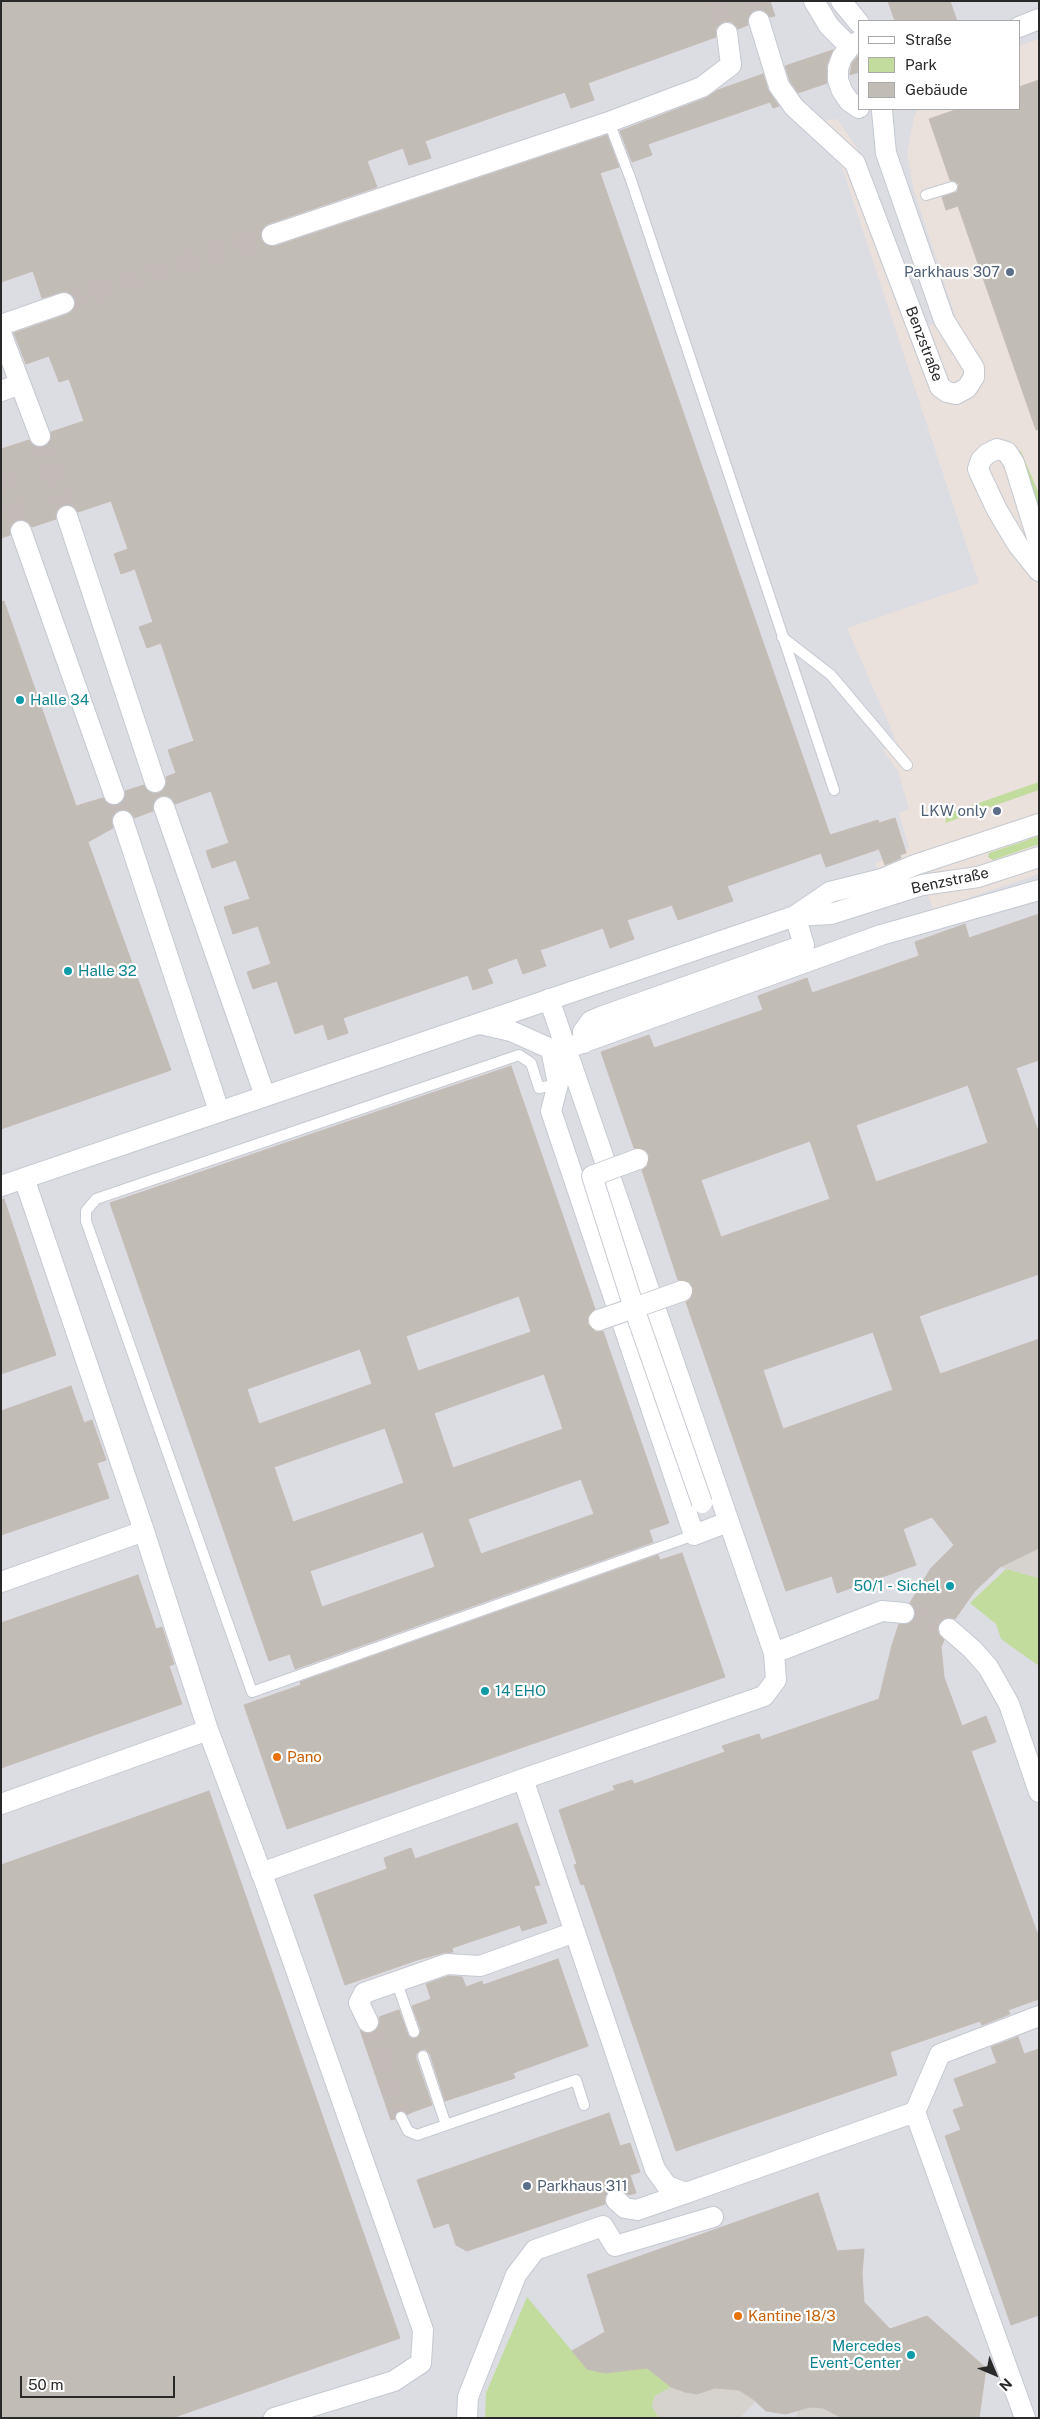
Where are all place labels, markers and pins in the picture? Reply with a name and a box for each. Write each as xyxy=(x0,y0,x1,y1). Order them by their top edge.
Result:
place label: Parkhaus 307 xyxy=(904,263,1000,281)
marker: Parkhaus 307 xyxy=(1004,266,1016,278)
place label: Halle 34 xyxy=(30,691,89,709)
marker: Halle 34 xyxy=(14,694,26,706)
place label: LKW only xyxy=(921,802,987,820)
marker: LKW only xyxy=(991,805,1003,817)
place label: Halle 32 xyxy=(78,962,137,980)
marker: Halle 32 xyxy=(62,965,74,977)
place label: 50/1 - Sichel xyxy=(853,1577,940,1595)
marker: 50/1 - Sichel xyxy=(944,1580,956,1592)
place label: 14 EHO xyxy=(495,1682,546,1700)
marker: 14 EHO xyxy=(479,1685,491,1697)
place label: Pano xyxy=(287,1748,322,1766)
marker: Pano xyxy=(271,1751,283,1763)
place label: Parkhaus 311 xyxy=(537,2177,628,2195)
marker: Parkhaus 311 xyxy=(521,2180,533,2192)
place label: Kantine 18/3 xyxy=(748,2307,836,2325)
marker: Kantine 18/3 xyxy=(732,2310,744,2322)
place label: Mercedes Event-Center xyxy=(809,2337,901,2372)
marker: Mercedes Event-Center xyxy=(905,2349,917,2361)

